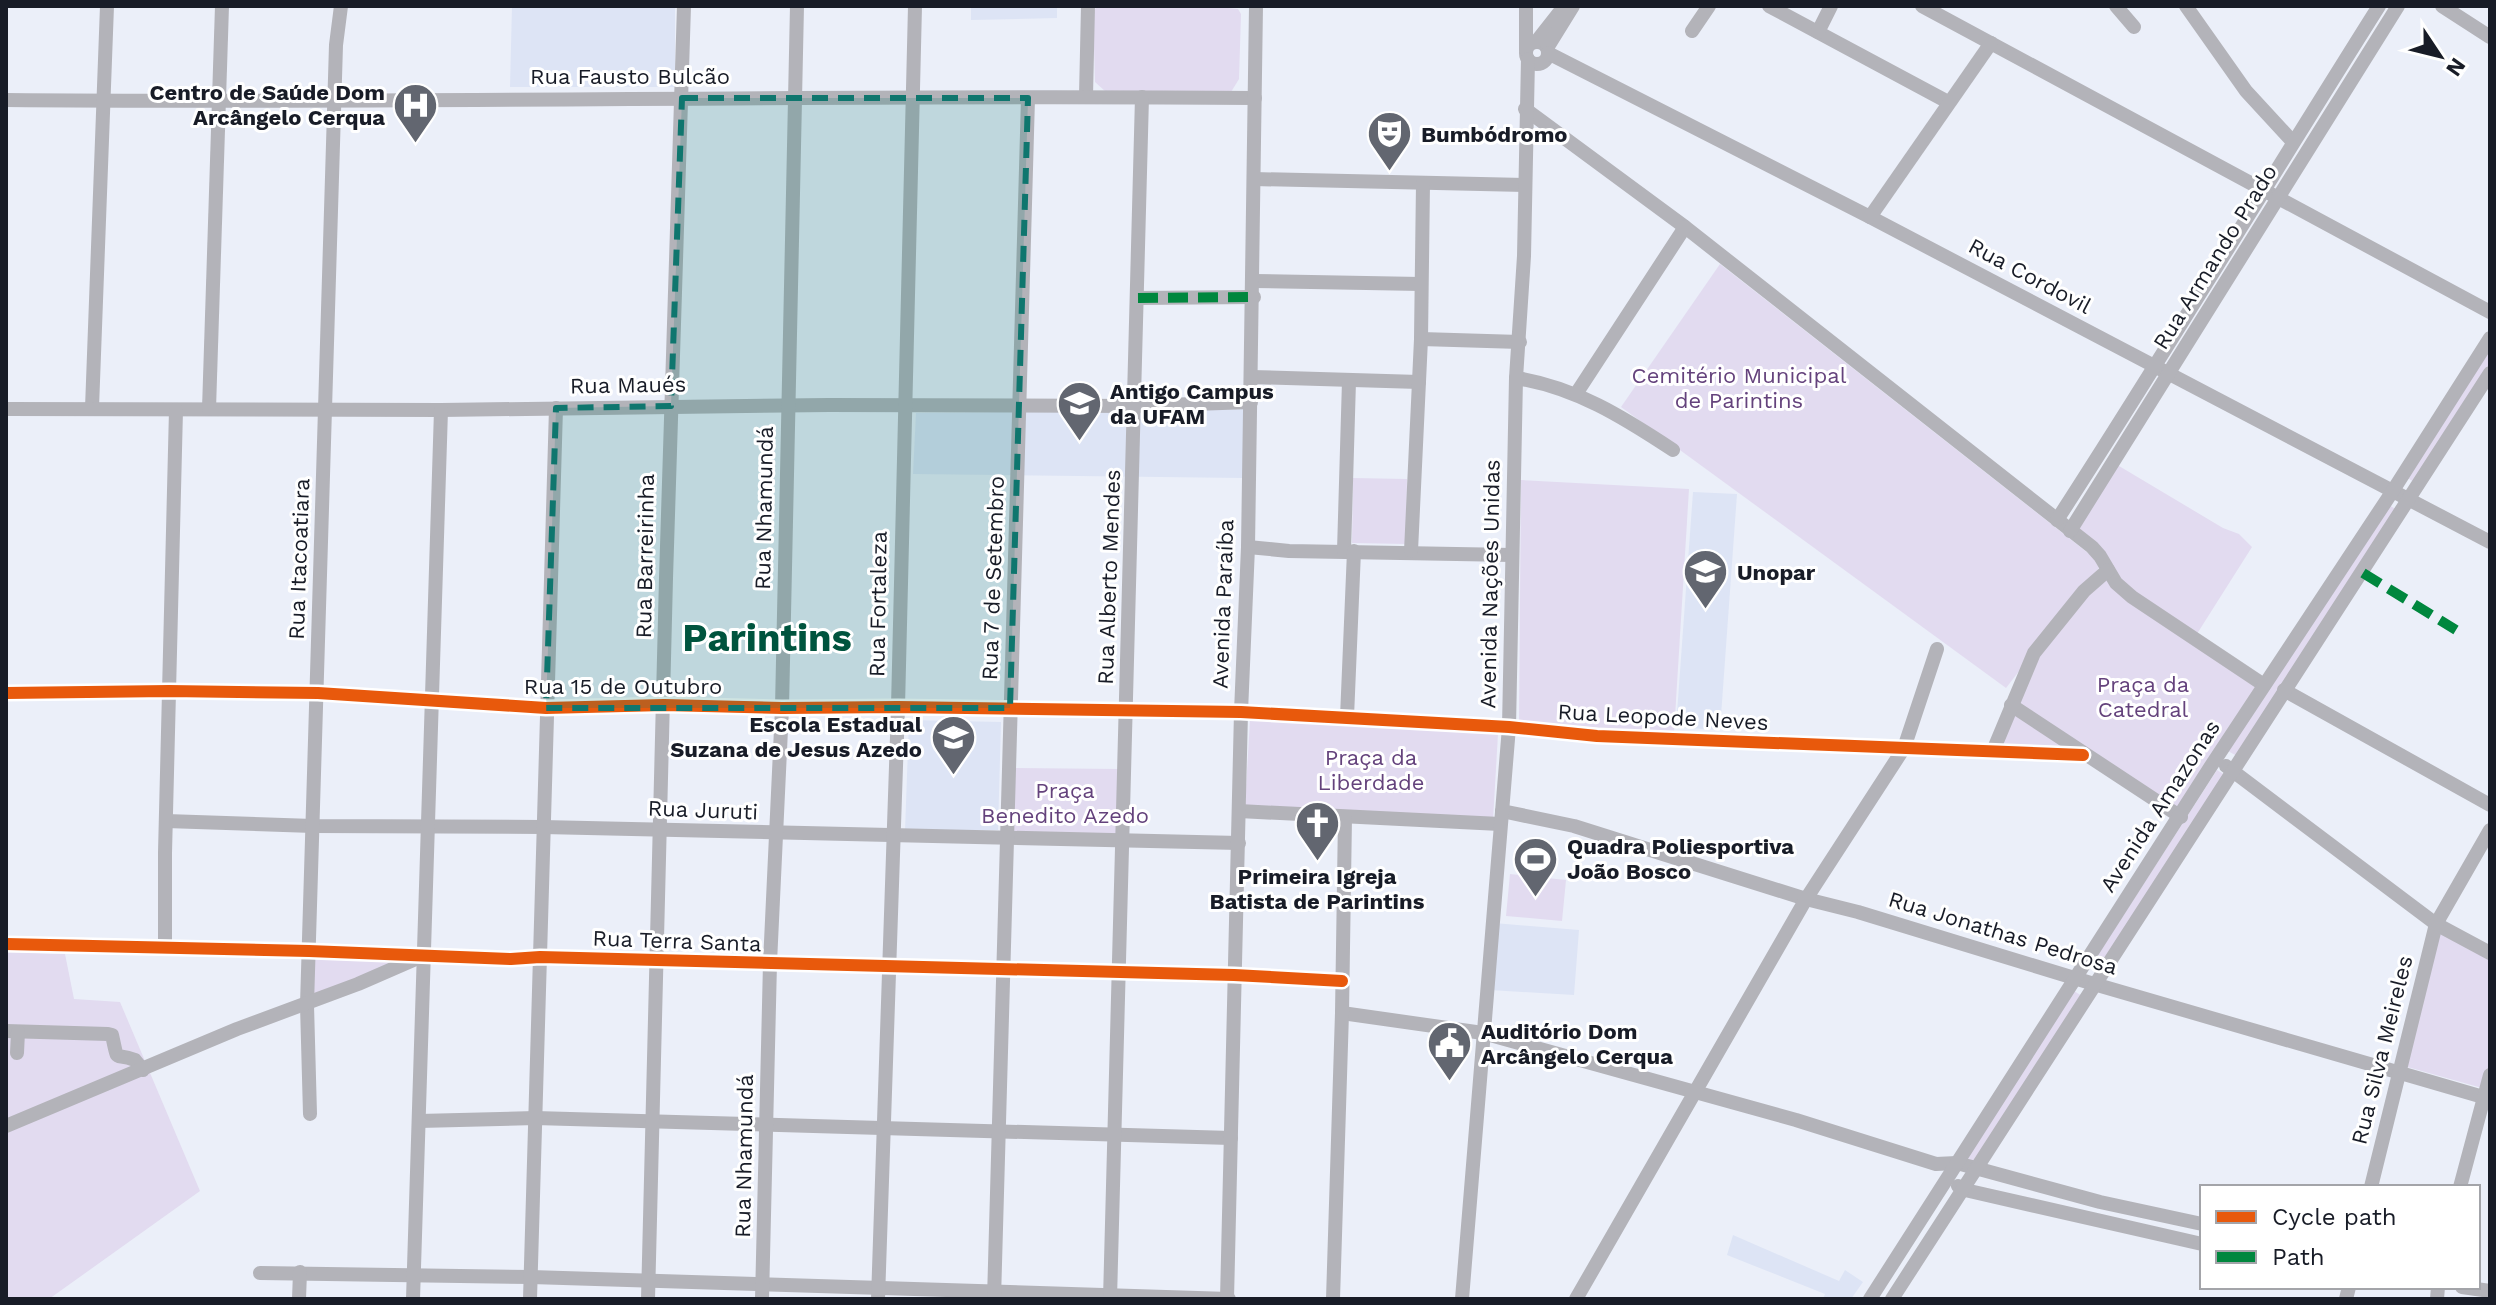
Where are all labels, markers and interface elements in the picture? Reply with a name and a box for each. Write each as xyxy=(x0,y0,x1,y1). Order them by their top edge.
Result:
north arrow xyxy=(2400,16,2480,96)
text: N xyxy=(2441,53,2471,81)
street label: Rua Fausto Bulcão xyxy=(530,64,730,89)
place label: Centro de Saúde Dom Arcângelo Cerqua xyxy=(150,80,385,130)
hospital icon: Centro de Saúde Dom Arcângelo Cerqua xyxy=(392,81,440,144)
theatre icon: Bumbódromo xyxy=(1366,110,1414,173)
place label: Bumbódromo xyxy=(1421,122,1568,147)
street label: Rua Armando Prado xyxy=(2148,160,2282,354)
street label: Rua Cordovil xyxy=(1964,233,2096,319)
park label: Cemitério Municipal de Parintins xyxy=(1632,363,1847,413)
street label: Rua Maués xyxy=(570,371,686,399)
place label: Antigo Campus da UFAM xyxy=(1110,379,1274,429)
school or university icon: Antigo Campus da UFAM xyxy=(1055,380,1103,443)
street label: Rua Nhamundá xyxy=(750,426,778,590)
street label: Avenida Nações Unidas xyxy=(1475,459,1505,709)
street label: Rua Alberto Mendes xyxy=(1093,469,1125,685)
street label: Rua Barreirinha xyxy=(631,473,659,639)
street label: Rua 7 de Setembro xyxy=(977,475,1009,681)
street label: Rua Itacoatiara xyxy=(284,478,314,640)
street label: Avenida Paraíba xyxy=(1208,519,1238,689)
street label: Rua Fortaleza xyxy=(864,531,892,677)
school or university icon: Unopar xyxy=(1682,548,1730,611)
place label: Unopar xyxy=(1737,560,1816,585)
district label: Parintins xyxy=(682,616,852,660)
park label: Praça da Catedral xyxy=(2097,672,2189,722)
street label: Rua 15 de Outubro xyxy=(524,674,722,699)
street label: Rua Leopode Neves xyxy=(1557,699,1769,735)
place label: Escola Estadual Suzana de Jesus Azedo xyxy=(670,712,923,762)
school or university icon: Escola Estadual Suzana de Jesus Azedo xyxy=(929,713,977,776)
street label: Avenida Amazonas xyxy=(2095,715,2225,897)
park label: Praça da Liberdade xyxy=(1318,745,1424,795)
park label: Praça Benedito Azedo xyxy=(981,778,1149,828)
street label: Rua Juruti xyxy=(647,796,759,824)
church icon: Primeira Igreja Batista de Parintins xyxy=(1293,799,1341,862)
place label: Quadra Poliesportiva João Bosco xyxy=(1567,834,1794,884)
sports icon: Quadra Poliesportiva João Bosco xyxy=(1512,835,1560,898)
place label: Primeira Igreja Batista de Parintins xyxy=(1210,864,1425,914)
street label: Rua Jonathas Pedrosa xyxy=(1886,886,2120,980)
street label: Rua Terra Santa xyxy=(592,926,762,956)
street label: Rua Silva Meireles xyxy=(2346,953,2418,1147)
place label: Auditório Dom Arcângelo Cerqua xyxy=(1481,1019,1673,1069)
public building icon: Auditório Dom Arcângelo Cerqua xyxy=(1426,1020,1474,1083)
street label: Rua Nhamundá xyxy=(730,1074,758,1238)
legend xyxy=(2200,1185,2480,1289)
text: Cycle path xyxy=(2272,1203,2397,1231)
text: Path xyxy=(2272,1243,2325,1271)

